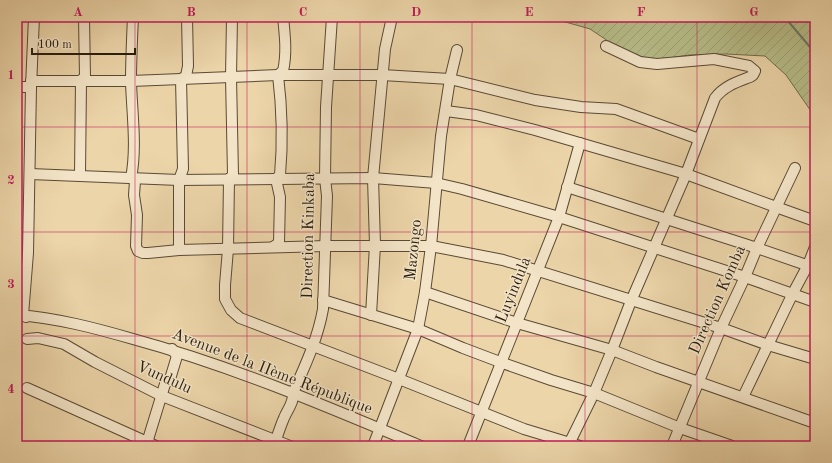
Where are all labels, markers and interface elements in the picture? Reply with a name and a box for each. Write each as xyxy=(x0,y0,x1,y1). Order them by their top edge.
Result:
text: A xyxy=(73,6,83,19)
text: B xyxy=(186,6,196,19)
text: C xyxy=(299,6,307,19)
text: D xyxy=(411,6,421,19)
text: E xyxy=(525,6,534,19)
text: F xyxy=(637,6,646,19)
text: G xyxy=(749,6,759,19)
scale bar xyxy=(32,30,135,56)
text: 100 m xyxy=(38,39,72,51)
text: 1 xyxy=(7,69,15,82)
street label: Direction Kinkaba xyxy=(300,173,318,299)
text: 2 xyxy=(7,174,15,187)
street label: Mazongo xyxy=(403,219,425,281)
street label: Direction Komba xyxy=(687,243,749,357)
street label: Luyindula xyxy=(494,255,535,325)
text: 3 xyxy=(7,278,15,291)
street label: Avenue de la IIème République xyxy=(170,326,374,418)
street label: Vundulu xyxy=(134,359,194,397)
text: 4 xyxy=(7,383,15,396)

